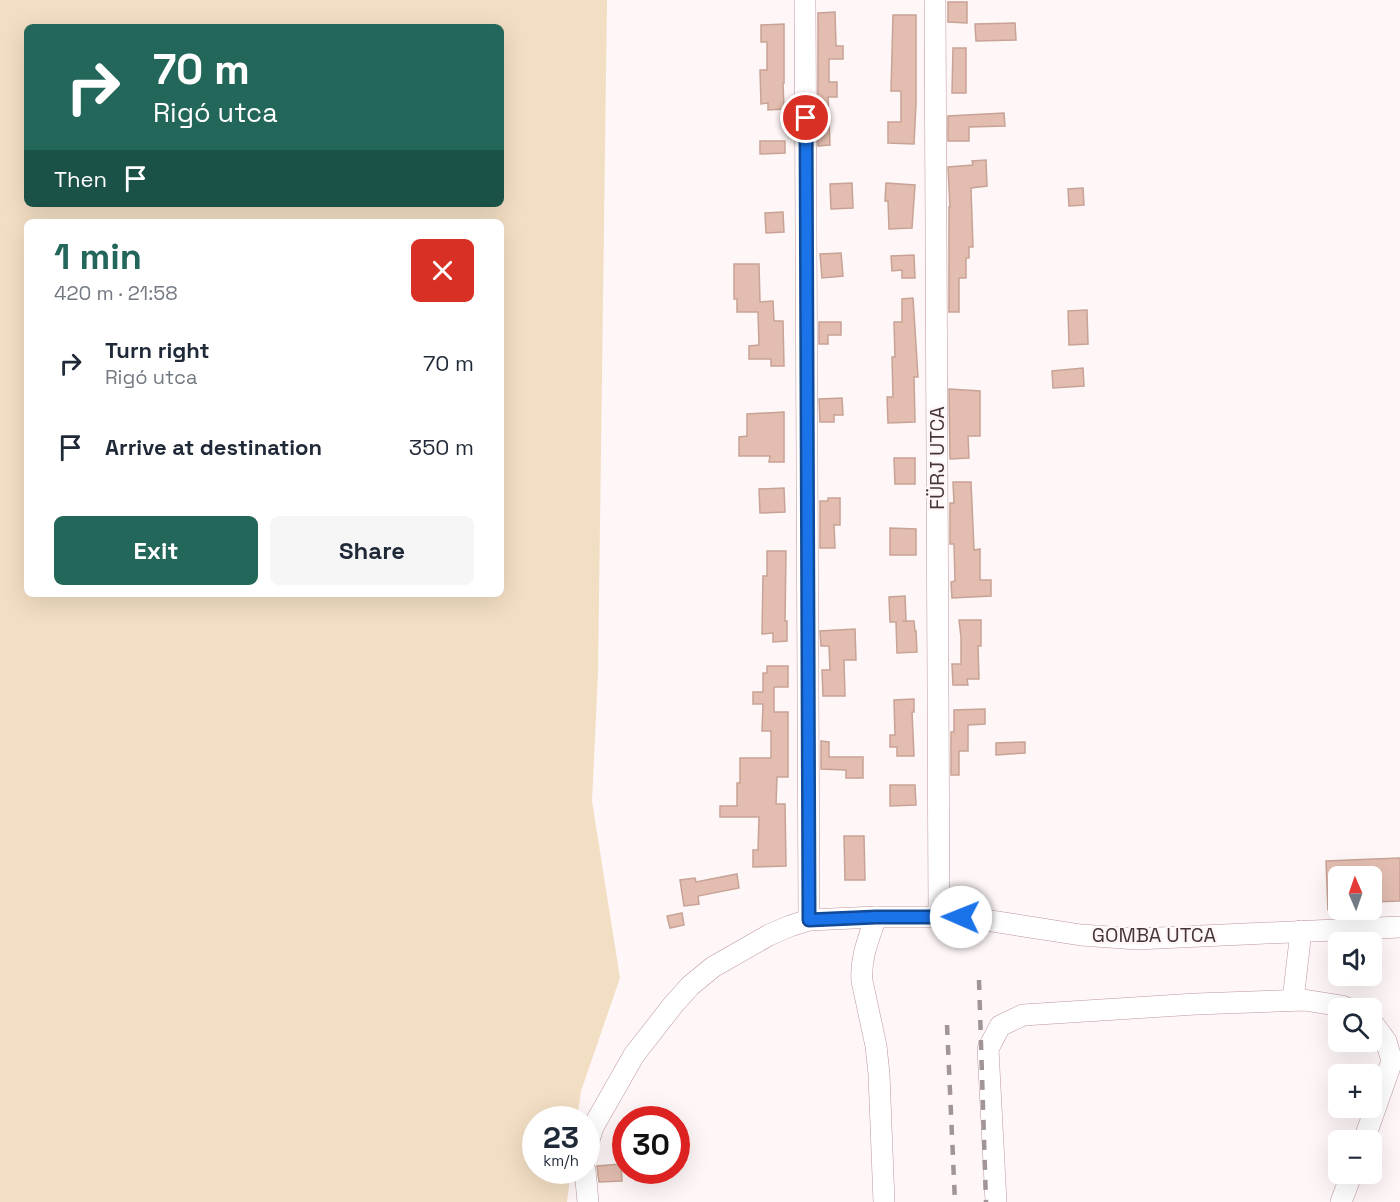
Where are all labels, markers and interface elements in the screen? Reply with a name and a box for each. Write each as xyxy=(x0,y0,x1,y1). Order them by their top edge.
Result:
text: 70 m xyxy=(153,43,250,96)
icon: right xyxy=(54,48,132,126)
pin xyxy=(780,92,831,143)
text: Rigó utca xyxy=(153,95,278,130)
icon: arrive xyxy=(789,101,822,134)
icon: arrive xyxy=(119,162,152,195)
text: Then xyxy=(54,165,107,193)
text: 1 min xyxy=(54,234,142,280)
button: close xyxy=(411,239,474,302)
text: 420 m · 21:58 xyxy=(54,280,178,306)
text: Turn right xyxy=(105,336,210,364)
icon: right xyxy=(54,347,87,380)
text: 70 m xyxy=(423,349,474,377)
text: Rigó utca xyxy=(105,364,197,390)
street label: FÜRJ UTCA xyxy=(924,406,950,510)
icon: arrive xyxy=(54,431,87,464)
text: Arrive at destination xyxy=(105,433,322,461)
text: 350 m xyxy=(409,433,474,461)
button: Exit xyxy=(54,516,258,585)
button: Share xyxy=(270,516,474,585)
north arrow xyxy=(1328,866,1382,920)
map controls xyxy=(1328,866,1382,1184)
position arrow xyxy=(929,885,993,949)
street label: GOMBA UTCA xyxy=(1092,922,1217,948)
button: sound xyxy=(1328,932,1382,986)
button: search xyxy=(1328,998,1382,1052)
button: + xyxy=(1328,1064,1382,1118)
speed limit sign: 30 xyxy=(612,1106,690,1184)
text: 23 xyxy=(543,1118,579,1157)
button: − xyxy=(1328,1130,1382,1184)
text: km/h xyxy=(543,1151,579,1170)

